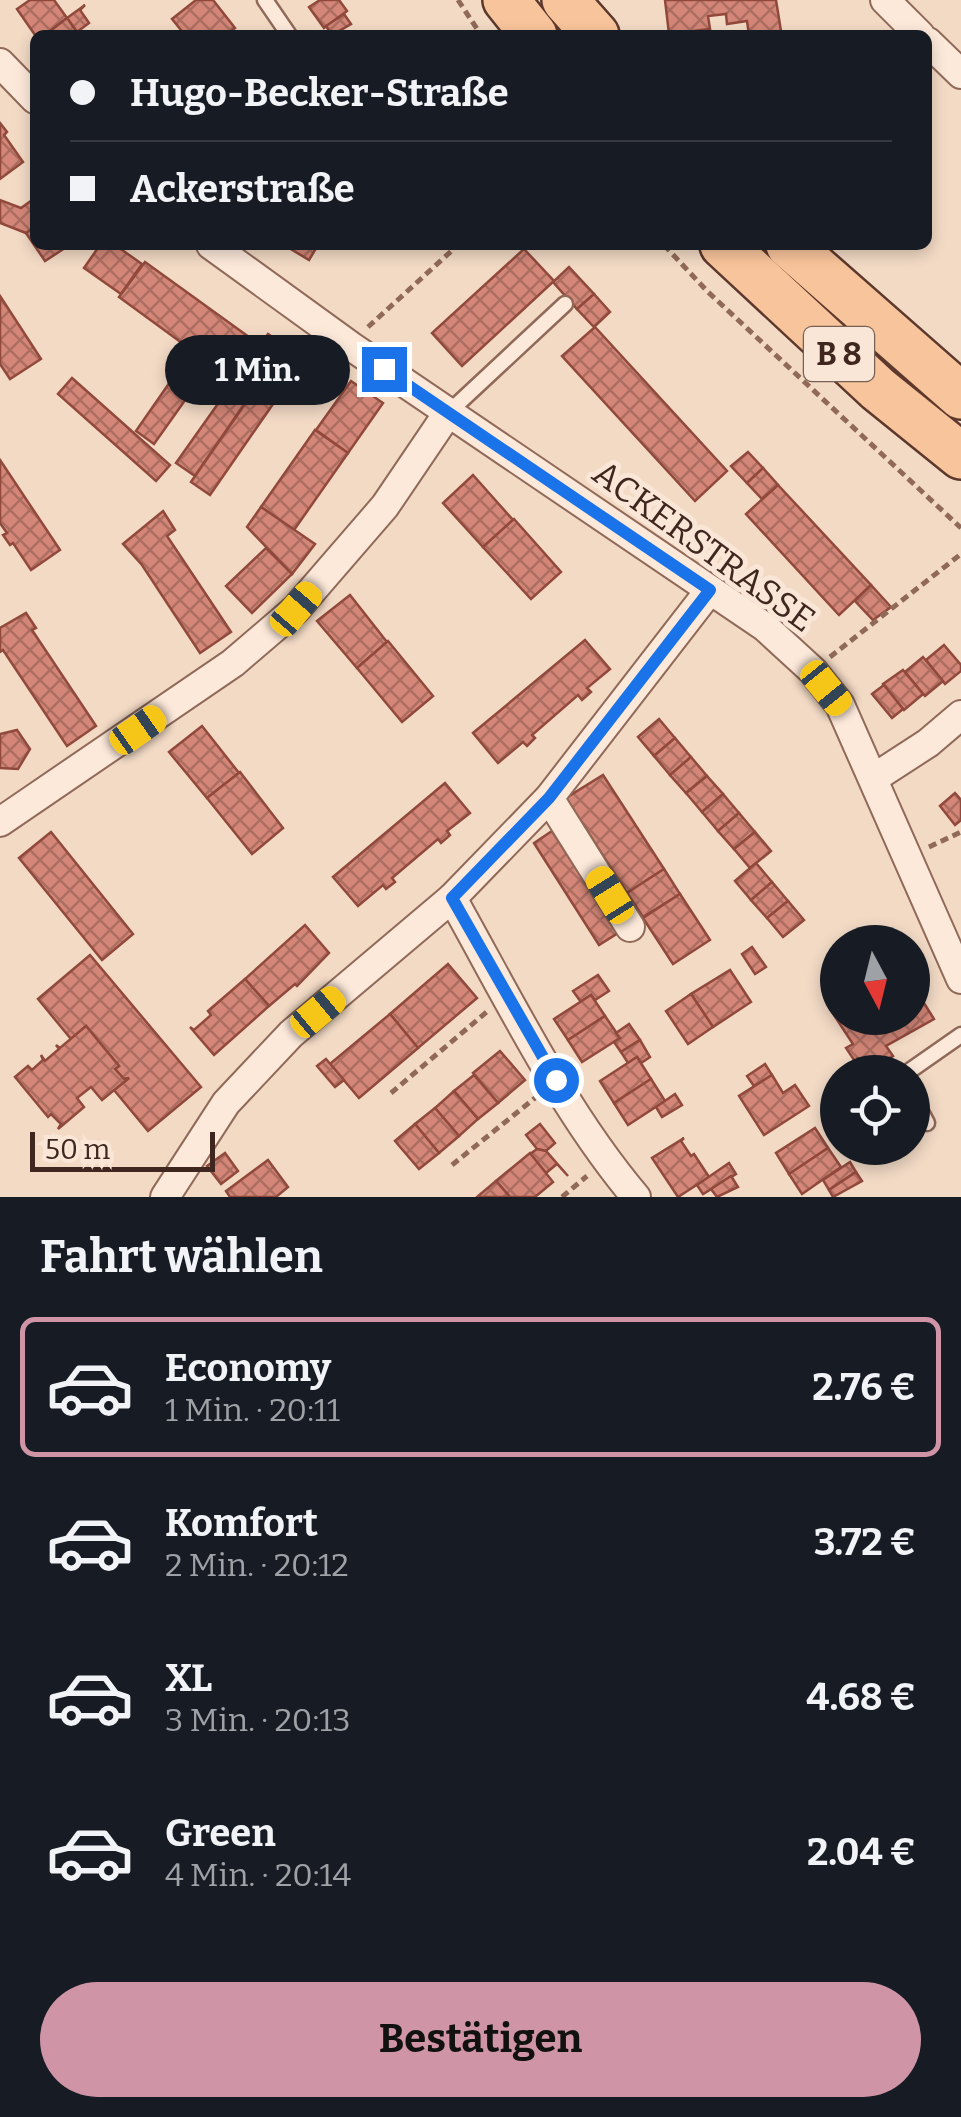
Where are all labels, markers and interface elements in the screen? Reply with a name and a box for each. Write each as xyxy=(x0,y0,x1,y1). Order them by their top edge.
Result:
text: Hugo-Becker-Straße xyxy=(130,70,509,116)
text: Ackerstraße xyxy=(130,166,355,212)
road number: B 8 xyxy=(804,327,874,381)
callout: 1 Min. xyxy=(164,334,349,404)
route end xyxy=(362,347,407,392)
text: 1 Min. xyxy=(214,351,301,389)
street label: ACKERSTRASSE xyxy=(585,451,823,641)
car xyxy=(265,577,327,641)
car xyxy=(795,655,857,721)
car xyxy=(105,701,171,759)
car xyxy=(581,862,639,928)
north arrow xyxy=(820,925,930,1035)
map controls xyxy=(820,925,930,1165)
car xyxy=(285,981,351,1043)
button: locate xyxy=(820,1055,930,1165)
route start xyxy=(534,1058,579,1103)
scale bar xyxy=(30,1127,215,1172)
text: 50 m xyxy=(45,1133,110,1166)
text: Fahrt wählen xyxy=(40,1230,323,1284)
icon: car xyxy=(45,1342,135,1432)
text: Economy xyxy=(165,1345,331,1391)
text: 2.76 € xyxy=(812,1364,916,1410)
text: 1 Min. · 20:11 xyxy=(165,1391,340,1429)
icon: car xyxy=(45,1497,135,1587)
text: Komfort xyxy=(165,1500,318,1546)
text: 3.72 € xyxy=(814,1519,916,1565)
text: 2 Min. · 20:12 xyxy=(165,1546,349,1584)
icon: car xyxy=(45,1652,135,1742)
text: XL xyxy=(165,1655,212,1701)
text: 4.68 € xyxy=(806,1674,916,1720)
text: 3 Min. · 20:13 xyxy=(165,1701,350,1739)
icon: car xyxy=(45,1807,135,1897)
text: Green xyxy=(165,1810,276,1856)
text: 2.04 € xyxy=(807,1829,916,1875)
text: 4 Min. · 20:14 xyxy=(165,1856,351,1894)
button: Bestätigen xyxy=(40,1982,921,2097)

